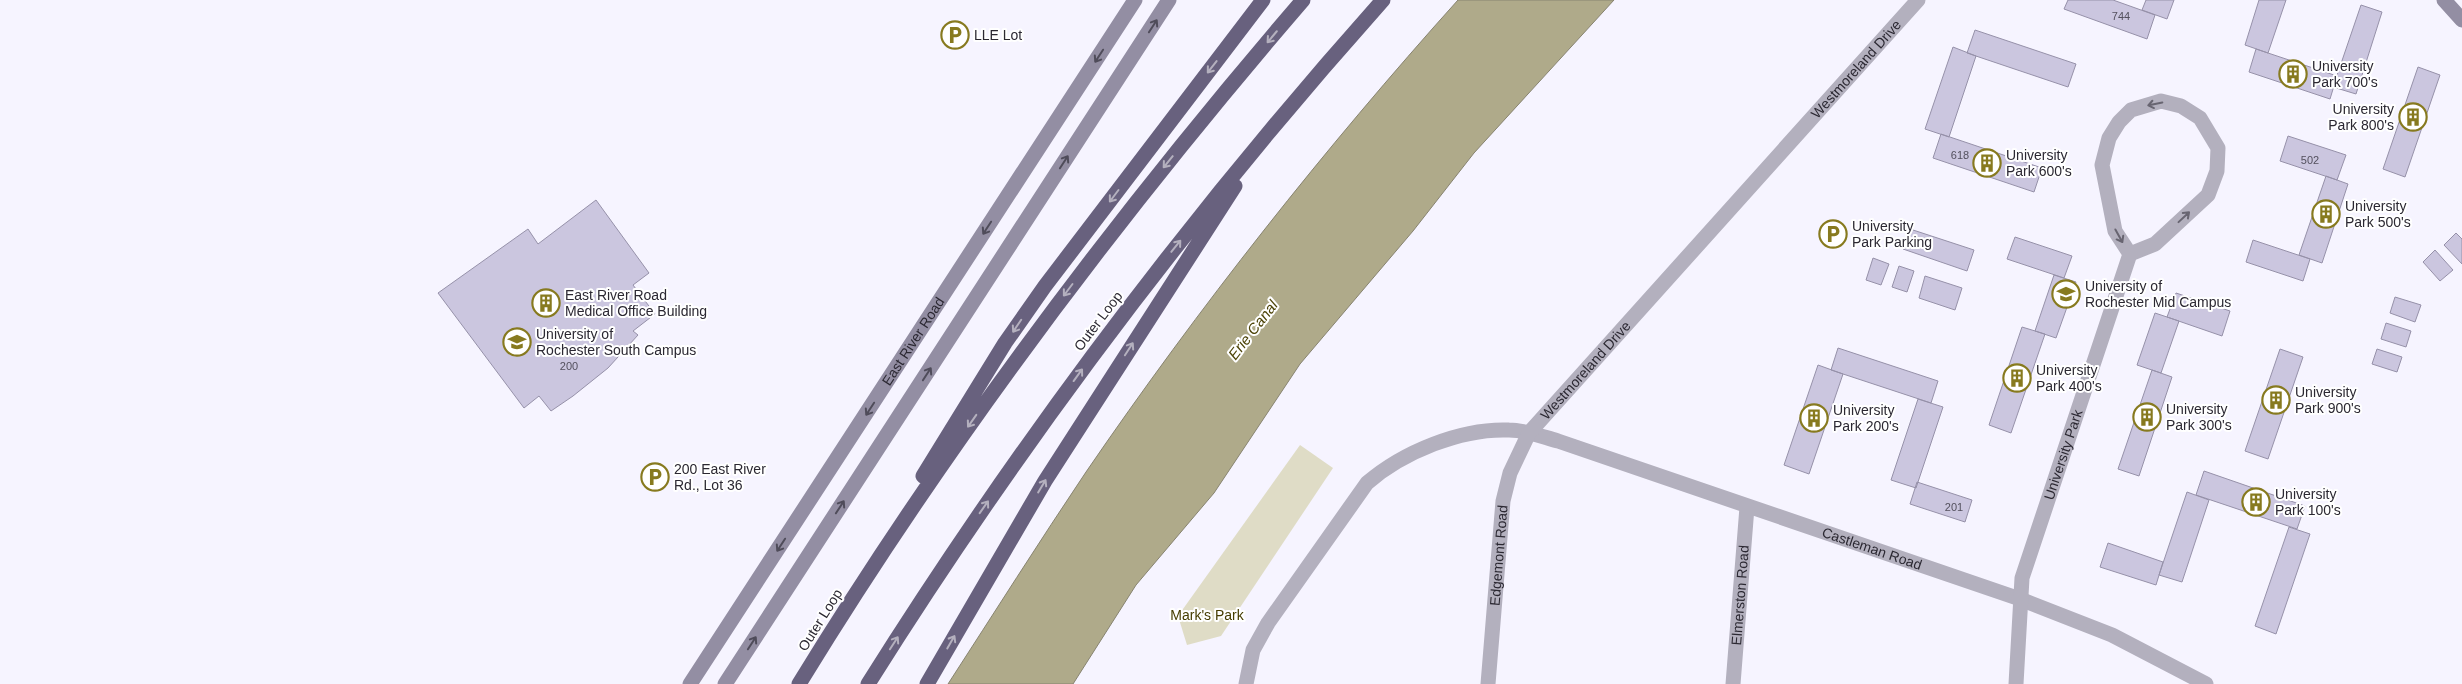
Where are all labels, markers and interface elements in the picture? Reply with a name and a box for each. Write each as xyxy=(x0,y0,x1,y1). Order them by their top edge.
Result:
house number: 744 xyxy=(2112,10,2130,22)
street label: Westmoreland Drive xyxy=(1808,16,1904,122)
one-way arrow xyxy=(1148,19,1158,33)
parking icon: LLE Lot xyxy=(940,20,970,50)
place label: LLE Lot xyxy=(974,27,1022,43)
one-way arrow xyxy=(1266,30,1277,43)
one-way arrow xyxy=(1094,48,1104,62)
place label: University Park 700's xyxy=(2312,58,2378,90)
building icon: University Park 700's xyxy=(2278,59,2308,89)
one-way arrow xyxy=(1207,60,1218,73)
one-way arrow xyxy=(2148,100,2164,109)
place label: University Park 800's xyxy=(2328,101,2394,133)
building icon: University Park 800's xyxy=(2398,102,2428,132)
place label: University Park 600's xyxy=(2006,147,2072,179)
building icon: University Park 600's xyxy=(1972,148,2002,178)
house number: 618 xyxy=(1951,149,1969,161)
house number: 502 xyxy=(2301,154,2319,166)
one-way arrow xyxy=(1059,155,1069,169)
one-way arrow xyxy=(1162,155,1173,168)
one-way arrow xyxy=(1108,189,1119,202)
place label: University Park 500's xyxy=(2345,198,2411,230)
building icon: University Park 500's xyxy=(2311,199,2341,229)
one-way arrow xyxy=(2177,211,2190,223)
place label: University Park Parking xyxy=(1852,218,1932,250)
parking icon: University Park Parking xyxy=(1818,219,1848,249)
one-way arrow xyxy=(982,221,992,235)
one-way arrow xyxy=(2115,229,2125,243)
one-way arrow xyxy=(1171,240,1182,253)
place label: University of Rochester Mid Campus xyxy=(2085,278,2231,310)
school or university icon: University of Rochester Mid Campus xyxy=(2051,279,2081,309)
one-way arrow xyxy=(1062,283,1073,296)
place label: East River Road Medical Office Building xyxy=(565,287,707,319)
building icon: East River Road Medical Office Building xyxy=(531,288,561,318)
street label: Outer Loop xyxy=(1071,288,1126,354)
street label: East River Road xyxy=(879,294,948,388)
water label: Erie Canal xyxy=(1224,296,1281,363)
street label: Westmoreland Drive xyxy=(1537,318,1634,423)
one-way arrow xyxy=(1012,319,1022,333)
place label: University of Rochester South Campus xyxy=(536,326,696,358)
school or university icon: University of Rochester South Campus xyxy=(502,327,532,357)
one-way arrow xyxy=(1124,343,1134,357)
house number: 200 xyxy=(560,360,578,372)
place label: University Park 400's xyxy=(2036,362,2102,394)
building icon: University Park 400's xyxy=(2002,363,2032,393)
one-way arrow xyxy=(922,368,932,382)
one-way arrow xyxy=(1072,369,1083,382)
place label: University Park 900's xyxy=(2295,384,2361,416)
building icon: University Park 900's xyxy=(2261,385,2291,415)
one-way arrow xyxy=(865,401,875,415)
place label: University Park 300's xyxy=(2166,401,2232,433)
place label: University Park 200's xyxy=(1833,402,1899,434)
building icon: University Park 300's xyxy=(2132,402,2162,432)
building icon: University Park 200's xyxy=(1799,403,1829,433)
street label: University Park xyxy=(2041,407,2086,502)
one-way arrow xyxy=(967,414,977,428)
place label: 200 East River Rd., Lot 36 xyxy=(674,461,766,493)
parking icon: 200 East River Rd., Lot 36 xyxy=(640,462,670,492)
one-way arrow xyxy=(1037,480,1047,494)
place label: University Park 100's xyxy=(2275,486,2341,518)
building icon: University Park 100's xyxy=(2241,487,2271,517)
one-way arrow xyxy=(835,500,846,514)
one-way arrow xyxy=(979,501,989,515)
house number: 201 xyxy=(1945,501,1963,513)
street label: Edgemont Road xyxy=(1486,504,1511,607)
street label: Castleman Road xyxy=(1820,524,1924,573)
one-way arrow xyxy=(776,537,786,551)
street label: Elmerston Road xyxy=(1728,545,1752,646)
street label: Outer Loop xyxy=(795,586,845,654)
park label: Mark's Park xyxy=(1170,607,1245,623)
one-way arrow xyxy=(946,634,956,649)
one-way arrow xyxy=(889,636,899,650)
one-way arrow xyxy=(747,637,757,651)

